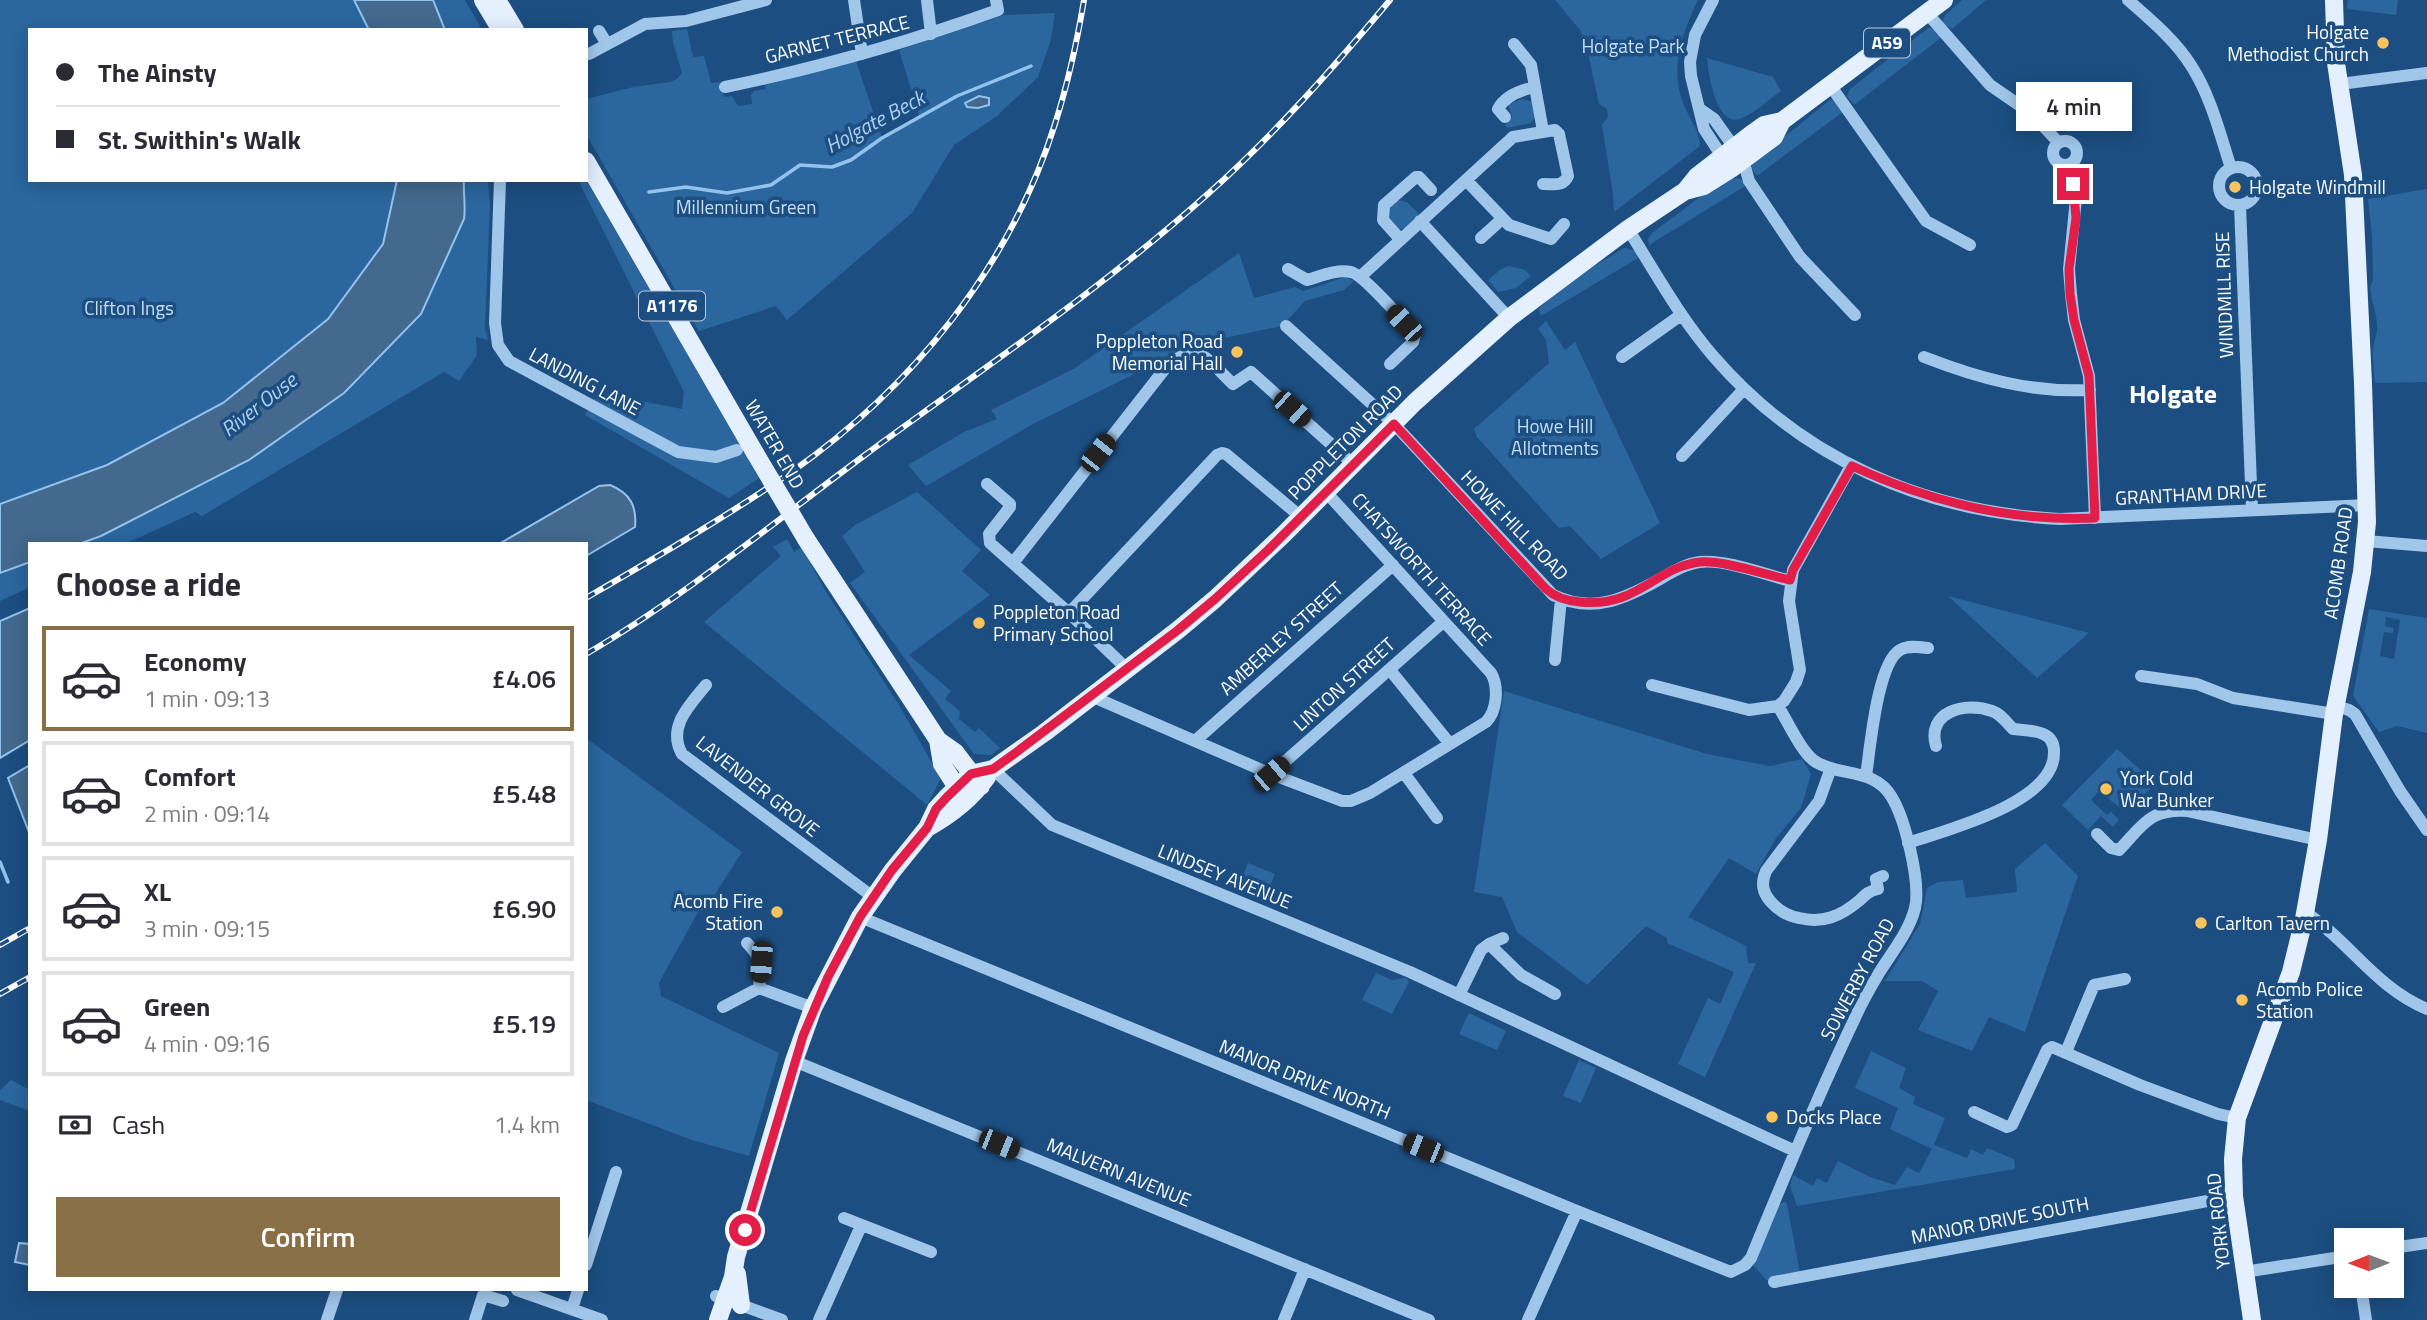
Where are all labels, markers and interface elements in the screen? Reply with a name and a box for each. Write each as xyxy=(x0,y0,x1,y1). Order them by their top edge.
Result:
street label: GARNET TERRACE xyxy=(762,7,912,70)
place label: Holgate Methodist Church xyxy=(2227,17,2369,68)
road number: A59 xyxy=(1864,28,1910,58)
park label: Holgate Park xyxy=(1581,31,1685,60)
marker: Holgate Methodist Church xyxy=(2375,35,2391,51)
text: The Ainsty xyxy=(98,53,217,92)
water label: Holgate Beck xyxy=(819,80,932,161)
callout: 4 min xyxy=(2015,82,2131,132)
text: 4 min xyxy=(2046,89,2102,124)
text: St. Swithin's Walk xyxy=(98,120,301,159)
route end xyxy=(2057,168,2089,200)
place label: Holgate Windmill xyxy=(2249,172,2386,201)
marker: Holgate Windmill xyxy=(2227,179,2243,195)
park label: Millennium Green xyxy=(676,192,816,221)
street label: WINDMILL RISE xyxy=(2207,231,2240,359)
road number: A1176 xyxy=(639,292,705,320)
park label: Clifton Ings xyxy=(84,293,174,322)
car xyxy=(1382,300,1427,346)
place label: Poppleton Road Memorial Hall xyxy=(1096,326,1223,377)
street label: LANDING LANE xyxy=(524,339,646,422)
marker: Poppleton Road Memorial Hall xyxy=(1229,344,1245,360)
water label: River Ouse xyxy=(214,363,304,444)
district label: Holgate xyxy=(2129,374,2217,413)
street label: POPPLETON ROAD xyxy=(1280,377,1409,506)
car xyxy=(1270,387,1315,431)
street label: WATER END xyxy=(738,394,813,494)
park label: Howe Hill Allotments xyxy=(1511,411,1599,462)
car xyxy=(1077,430,1120,476)
street label: HOWE HILL ROAD xyxy=(1455,463,1576,587)
street label: GRANTHAM DRIVE xyxy=(2114,475,2268,512)
street label: CHATSWORTH TERRACE xyxy=(1346,486,1499,652)
street label: ACOMB ROAD xyxy=(2315,505,2360,621)
text: Choose a ride xyxy=(56,560,241,608)
street label: AMBERLEY STREET xyxy=(1212,574,1349,701)
place label: Poppleton Road Primary School xyxy=(993,597,1120,648)
marker: Poppleton Road Primary School xyxy=(971,615,987,631)
street label: LINTON STREET xyxy=(1286,630,1401,738)
text: Economy xyxy=(144,642,246,681)
icon: car xyxy=(60,647,123,710)
text: £4.06 xyxy=(492,659,556,698)
text: 1 min · 09:13 xyxy=(144,681,270,716)
street label: LAVENDER GROVE xyxy=(690,728,826,843)
car xyxy=(1249,752,1294,796)
text: Comfort xyxy=(144,757,236,796)
icon: car xyxy=(60,762,123,825)
place label: York Cold War Bunker xyxy=(2120,763,2214,814)
text: £5.48 xyxy=(492,774,556,813)
marker: York Cold War Bunker xyxy=(2098,781,2114,797)
text: 2 min · 09:14 xyxy=(144,796,270,831)
street label: LINDSEY AVENUE xyxy=(1154,835,1296,916)
text: XL xyxy=(144,872,171,911)
icon: car xyxy=(60,877,123,940)
place label: Acomb Fire Station xyxy=(673,886,763,937)
text: £6.90 xyxy=(492,889,556,928)
marker: Acomb Fire Station xyxy=(769,904,785,920)
place label: Carlton Tavern xyxy=(2215,908,2330,937)
text: 3 min · 09:15 xyxy=(144,911,270,946)
street label: SOWERBY ROAD xyxy=(1812,912,1901,1045)
marker: Carlton Tavern xyxy=(2193,915,2209,931)
car xyxy=(750,940,773,984)
place label: Acomb Police Station xyxy=(2256,974,2363,1025)
text: Green xyxy=(144,987,210,1026)
icon: car xyxy=(60,992,123,1055)
marker: Acomb Police Station xyxy=(2234,992,2250,1008)
text: £5.19 xyxy=(492,1004,556,1043)
text: 4 min · 09:16 xyxy=(144,1026,270,1061)
street label: MANOR DRIVE NORTH xyxy=(1215,1031,1395,1126)
place label: Docks Place xyxy=(1786,1102,1882,1131)
text: Cash xyxy=(112,1105,165,1144)
icon: cash xyxy=(56,1106,94,1144)
text: 1.4 km xyxy=(494,1107,560,1142)
marker: Docks Place xyxy=(1764,1109,1780,1125)
car xyxy=(976,1126,1023,1162)
street label: MALVERN AVENUE xyxy=(1043,1129,1196,1214)
car xyxy=(1400,1130,1447,1166)
street label: YORK ROAD xyxy=(2198,1172,2237,1271)
street label: MANOR DRIVE SOUTH xyxy=(1908,1188,2091,1251)
button: Confirm xyxy=(56,1197,560,1277)
route start xyxy=(729,1214,761,1246)
north arrow xyxy=(2334,1228,2404,1298)
map controls xyxy=(2334,1228,2404,1298)

